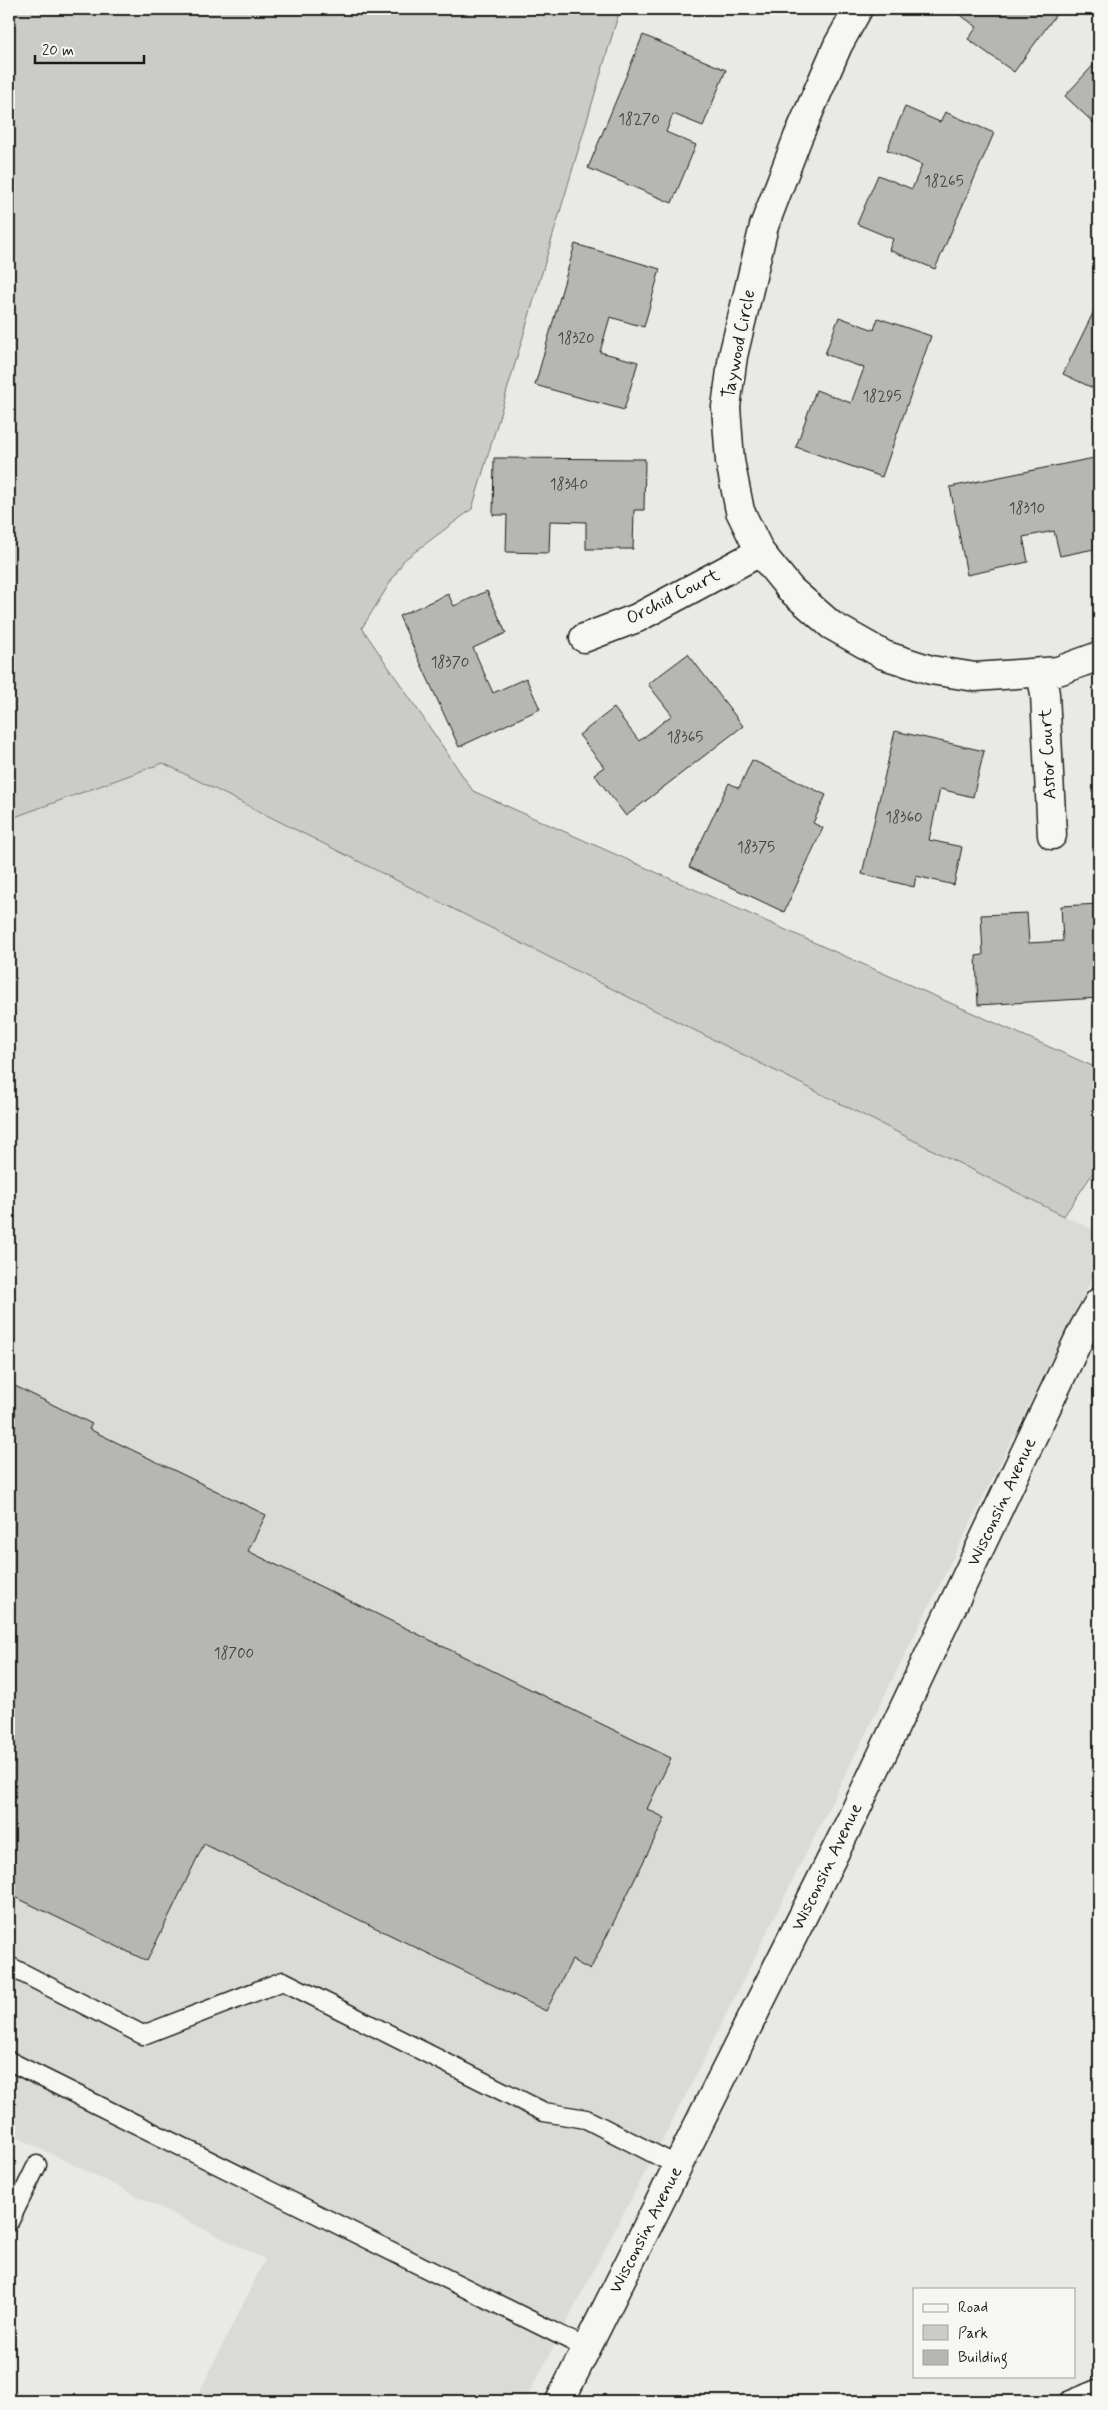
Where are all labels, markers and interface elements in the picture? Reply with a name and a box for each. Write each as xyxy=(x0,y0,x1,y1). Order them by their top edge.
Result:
scale bar xyxy=(35,32,144,64)
text: 20 m xyxy=(42,41,74,61)
house number: 18270 xyxy=(618,110,660,130)
house number: 18265 xyxy=(924,172,964,192)
street label: Taywood Circle xyxy=(717,288,761,400)
house number: 18320 xyxy=(558,329,594,349)
house number: 18295 xyxy=(862,387,902,407)
house number: 18340 xyxy=(550,475,588,495)
house number: 18310 xyxy=(1009,499,1045,519)
street label: Orchid Court xyxy=(622,563,724,631)
house number: 18370 xyxy=(431,653,469,673)
street label: Astor Court xyxy=(1034,707,1062,800)
house number: 18365 xyxy=(667,728,703,748)
house number: 18360 xyxy=(885,808,923,828)
house number: 18375 xyxy=(737,838,775,858)
street label: Wisconsin Avenue xyxy=(962,1434,1042,1570)
house number: 18700 xyxy=(214,1644,254,1664)
street label: Wisconsin Avenue xyxy=(786,1799,868,1935)
street label: Wisconsin Avenue xyxy=(604,2162,688,2298)
legend xyxy=(913,2288,1076,2378)
text: Road xyxy=(958,2298,988,2318)
text: Park xyxy=(958,2324,988,2344)
text: Building xyxy=(958,2348,1008,2369)

